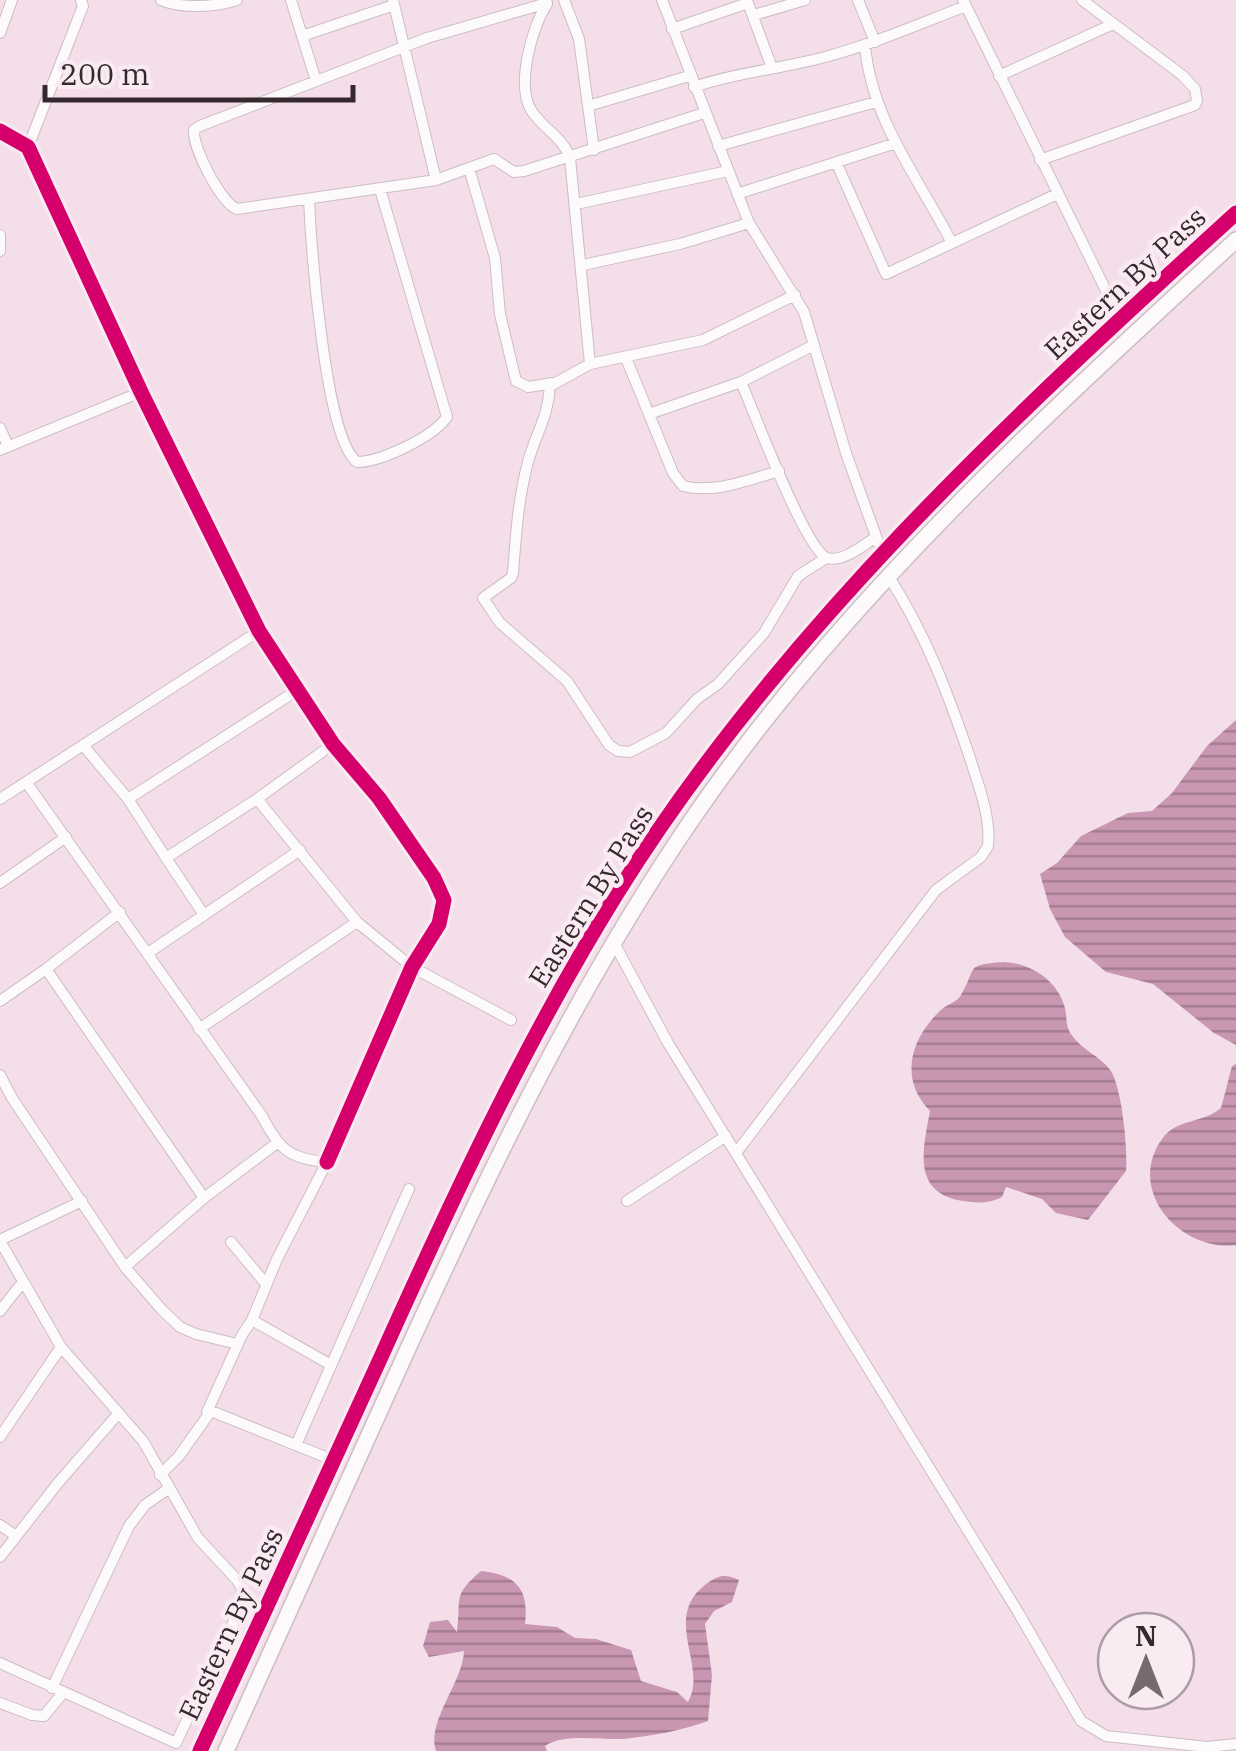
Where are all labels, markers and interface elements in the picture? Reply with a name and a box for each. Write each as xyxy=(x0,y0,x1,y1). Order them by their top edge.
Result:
scale bar xyxy=(45,40,352,102)
text: 200 m xyxy=(60,54,150,93)
street label: Eastern By Pass xyxy=(1036,198,1213,367)
street label: Eastern By Pass xyxy=(520,798,661,994)
street label: Eastern By Pass xyxy=(170,1522,291,1726)
north arrow xyxy=(1096,1611,1196,1711)
text: N xyxy=(1135,1617,1157,1654)

